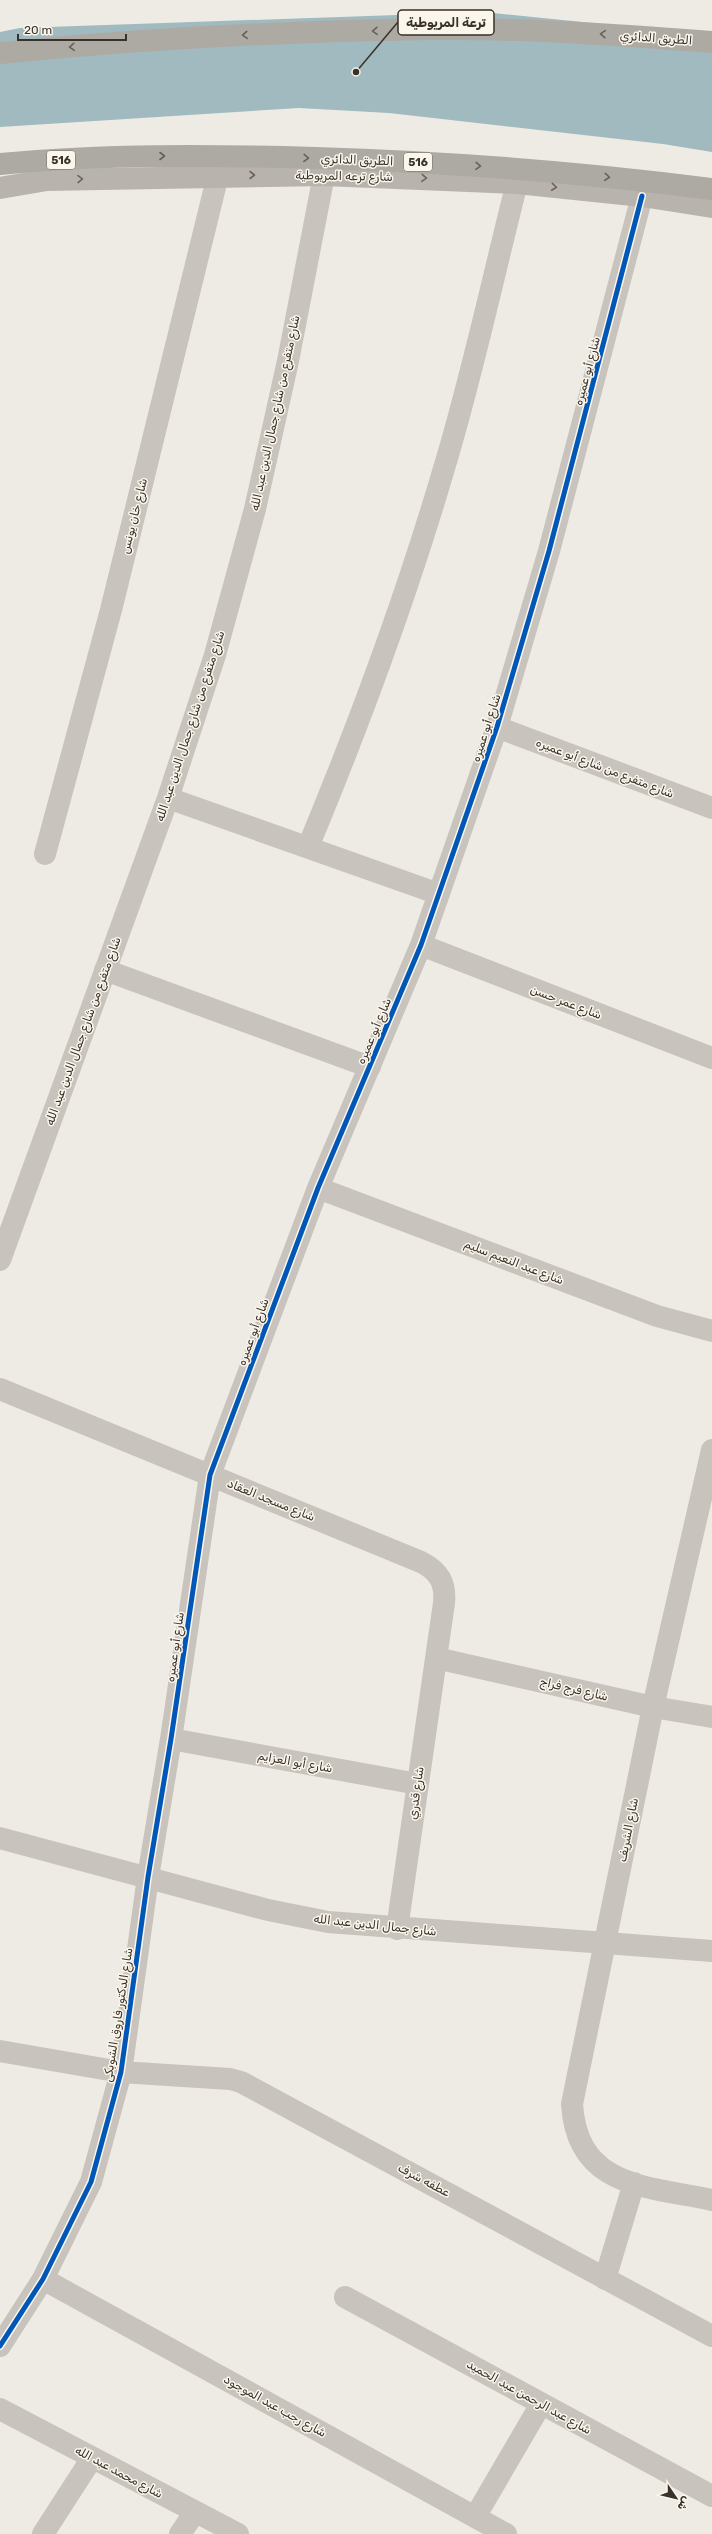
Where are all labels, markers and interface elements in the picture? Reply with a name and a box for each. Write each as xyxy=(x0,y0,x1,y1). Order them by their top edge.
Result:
callout: ترعة المريوطية xyxy=(398,10,494,35)
text: ترعة المريوطية xyxy=(406,15,486,31)
scale bar xyxy=(18,16,126,42)
text: 20 m xyxy=(24,23,52,37)
one-way arrow xyxy=(372,27,378,35)
street label: الطريق الدائري xyxy=(619,28,693,49)
one-way arrow xyxy=(600,30,606,39)
one-way arrow xyxy=(242,31,248,40)
one-way arrow xyxy=(69,43,75,52)
road number: 516 xyxy=(47,151,75,169)
one-way arrow xyxy=(159,152,165,160)
street label: الطريق الدائري xyxy=(320,152,393,169)
road number: 516 xyxy=(404,153,432,171)
one-way arrow xyxy=(303,154,309,162)
one-way arrow xyxy=(475,162,481,170)
street label: شارع ترعه المريوطية xyxy=(295,168,393,186)
one-way arrow xyxy=(249,171,255,179)
one-way arrow xyxy=(604,172,610,181)
one-way arrow xyxy=(421,173,427,182)
one-way arrow xyxy=(77,175,83,183)
one-way arrow xyxy=(551,182,557,191)
street label: شارع متفرع من شارع جمال الدين عبد الله xyxy=(247,314,305,512)
street label: شارع أبو عميره xyxy=(571,335,605,407)
street label: شارع خان يونس xyxy=(118,477,152,556)
street label: شارع متفرع من شارع جمال الدين عبد الله xyxy=(153,629,229,824)
street label: شارع أبو عميره xyxy=(468,692,506,764)
street label: شارع متفرع من شارع أبو عميره xyxy=(533,735,676,803)
street label: شارع متفرع من شارع جمال الدين عبد الله xyxy=(42,935,126,1128)
street label: شارع عمر حسن xyxy=(528,982,604,1024)
street label: شارع أبو عميره xyxy=(354,996,396,1067)
street label: شارع عبد النعيم سليم xyxy=(462,1237,566,1289)
street label: شارع أبو عميره xyxy=(234,1296,274,1368)
street label: شارع مسجد العقاد xyxy=(224,1476,317,1526)
street label: شارع أبو عميره xyxy=(163,1611,189,1683)
street label: شارع فرج فراج xyxy=(538,1674,610,1706)
street label: شارع أبو العزايم xyxy=(256,1749,334,1777)
street label: شارع قدري xyxy=(405,1766,429,1821)
street label: شارع الشريف xyxy=(615,1797,643,1864)
street label: شارع جمال الدين عبد الله xyxy=(313,1912,437,1940)
street label: شارع الدكتور فاروق الشوبكى xyxy=(100,1947,138,2084)
street label: عطفه شرف xyxy=(395,2160,453,2201)
street label: شارع عبد الرحمن عبد الحميد xyxy=(463,2357,594,2439)
street label: شارع رجب عبد الموجود xyxy=(220,2372,329,2442)
street label: شارع محمد عبد الله xyxy=(72,2443,165,2503)
north arrow xyxy=(656,2478,696,2518)
text: ش xyxy=(674,2494,693,2513)

